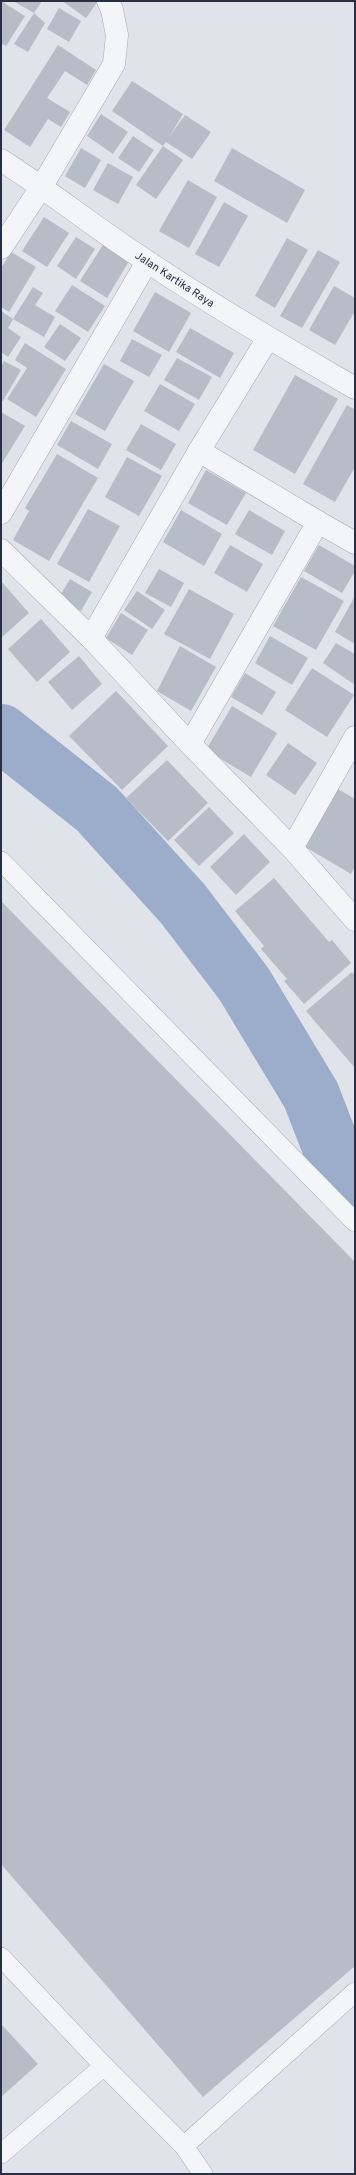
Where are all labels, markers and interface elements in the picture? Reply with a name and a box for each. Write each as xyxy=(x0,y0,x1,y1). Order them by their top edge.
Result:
street label: Jalan Kartika Raya xyxy=(132,249,217,311)

